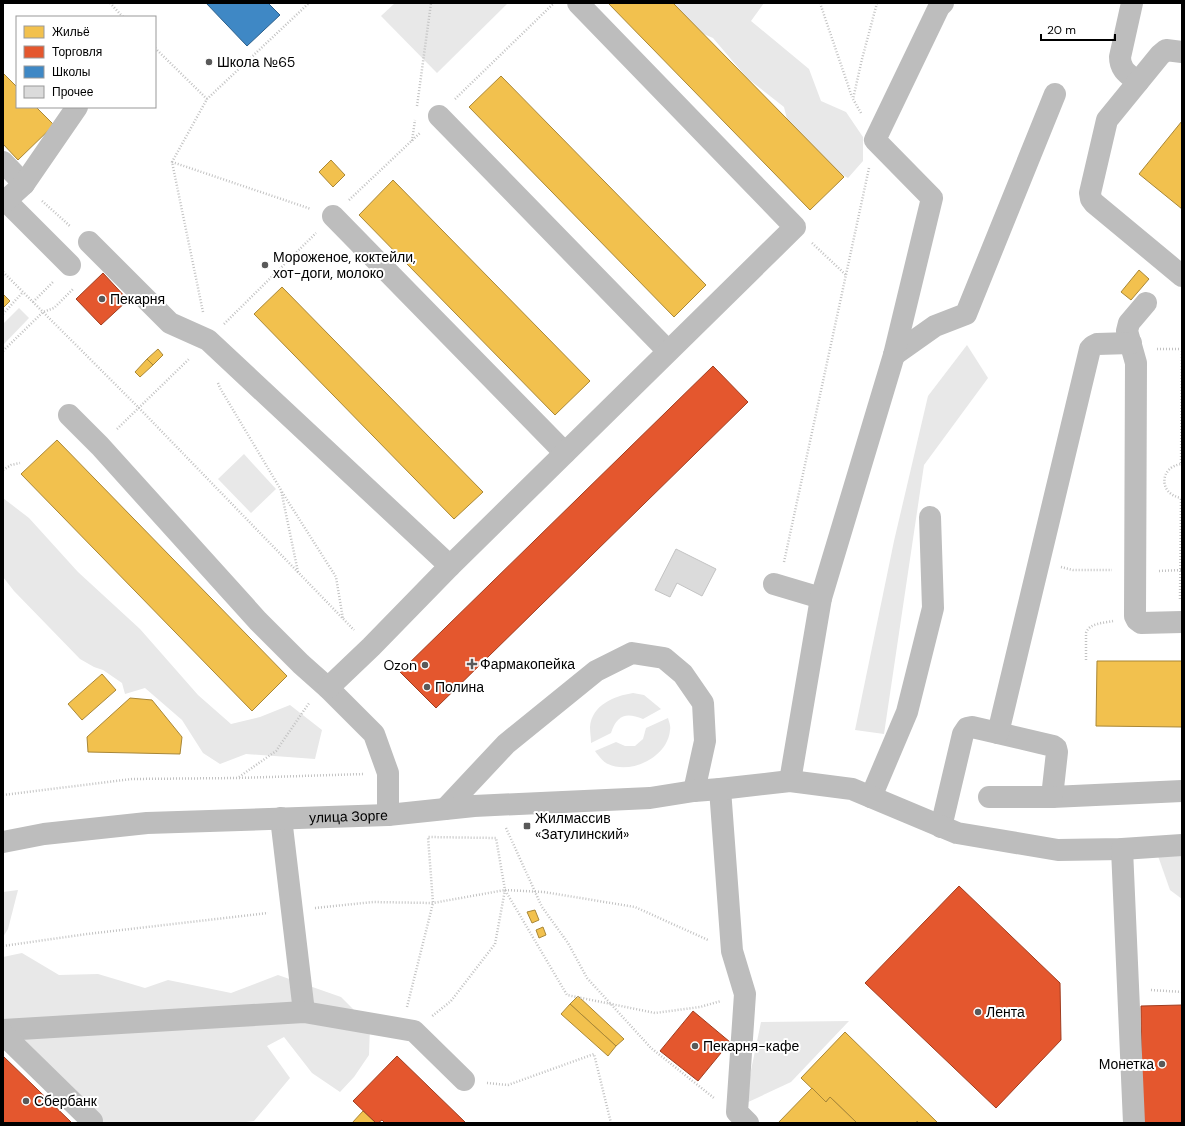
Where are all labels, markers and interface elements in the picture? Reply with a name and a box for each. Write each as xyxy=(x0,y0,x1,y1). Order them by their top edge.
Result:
legend xyxy=(16,16,156,108)
scale bar xyxy=(1041,16,1115,42)
text: 20 m xyxy=(1047,22,1076,38)
text: Жильё xyxy=(52,24,90,40)
text: Торговля xyxy=(52,44,102,60)
place label: Школа №65 xyxy=(217,53,295,71)
marker: Школа №65 xyxy=(204,57,214,67)
text: Школы xyxy=(52,64,90,80)
text: Прочее xyxy=(52,84,94,100)
place label: Мороженое, коктейли, хот-доги, молоко xyxy=(273,248,416,282)
marker: Мороженое, коктейли, хот-доги, молоко xyxy=(260,260,270,270)
place label: Пекарня xyxy=(110,290,165,308)
marker: Пекарня xyxy=(97,294,107,304)
place label: Фармакопейка xyxy=(480,655,575,673)
place label: Ozon xyxy=(383,656,417,674)
marker: Фармакопейка xyxy=(467,659,477,669)
marker: Ozon xyxy=(420,660,430,670)
place label: Полина xyxy=(435,678,484,696)
marker: Полина xyxy=(422,682,432,692)
street label: улица Зорге xyxy=(309,806,388,827)
place label: Жилмассив «Затулинский» xyxy=(535,809,629,843)
marker: Жилмассив «Затулинский» xyxy=(522,821,532,831)
place label: Лента xyxy=(986,1003,1025,1021)
marker: Лента xyxy=(973,1007,983,1017)
place label: Пекарня-кафе xyxy=(703,1037,799,1055)
marker: Пекарня-кафе xyxy=(690,1041,700,1051)
place label: Монетка xyxy=(1099,1055,1154,1073)
marker: Монетка xyxy=(1157,1059,1167,1069)
place label: Сбербанк xyxy=(34,1092,98,1110)
marker: Сбербанк xyxy=(21,1096,31,1106)

